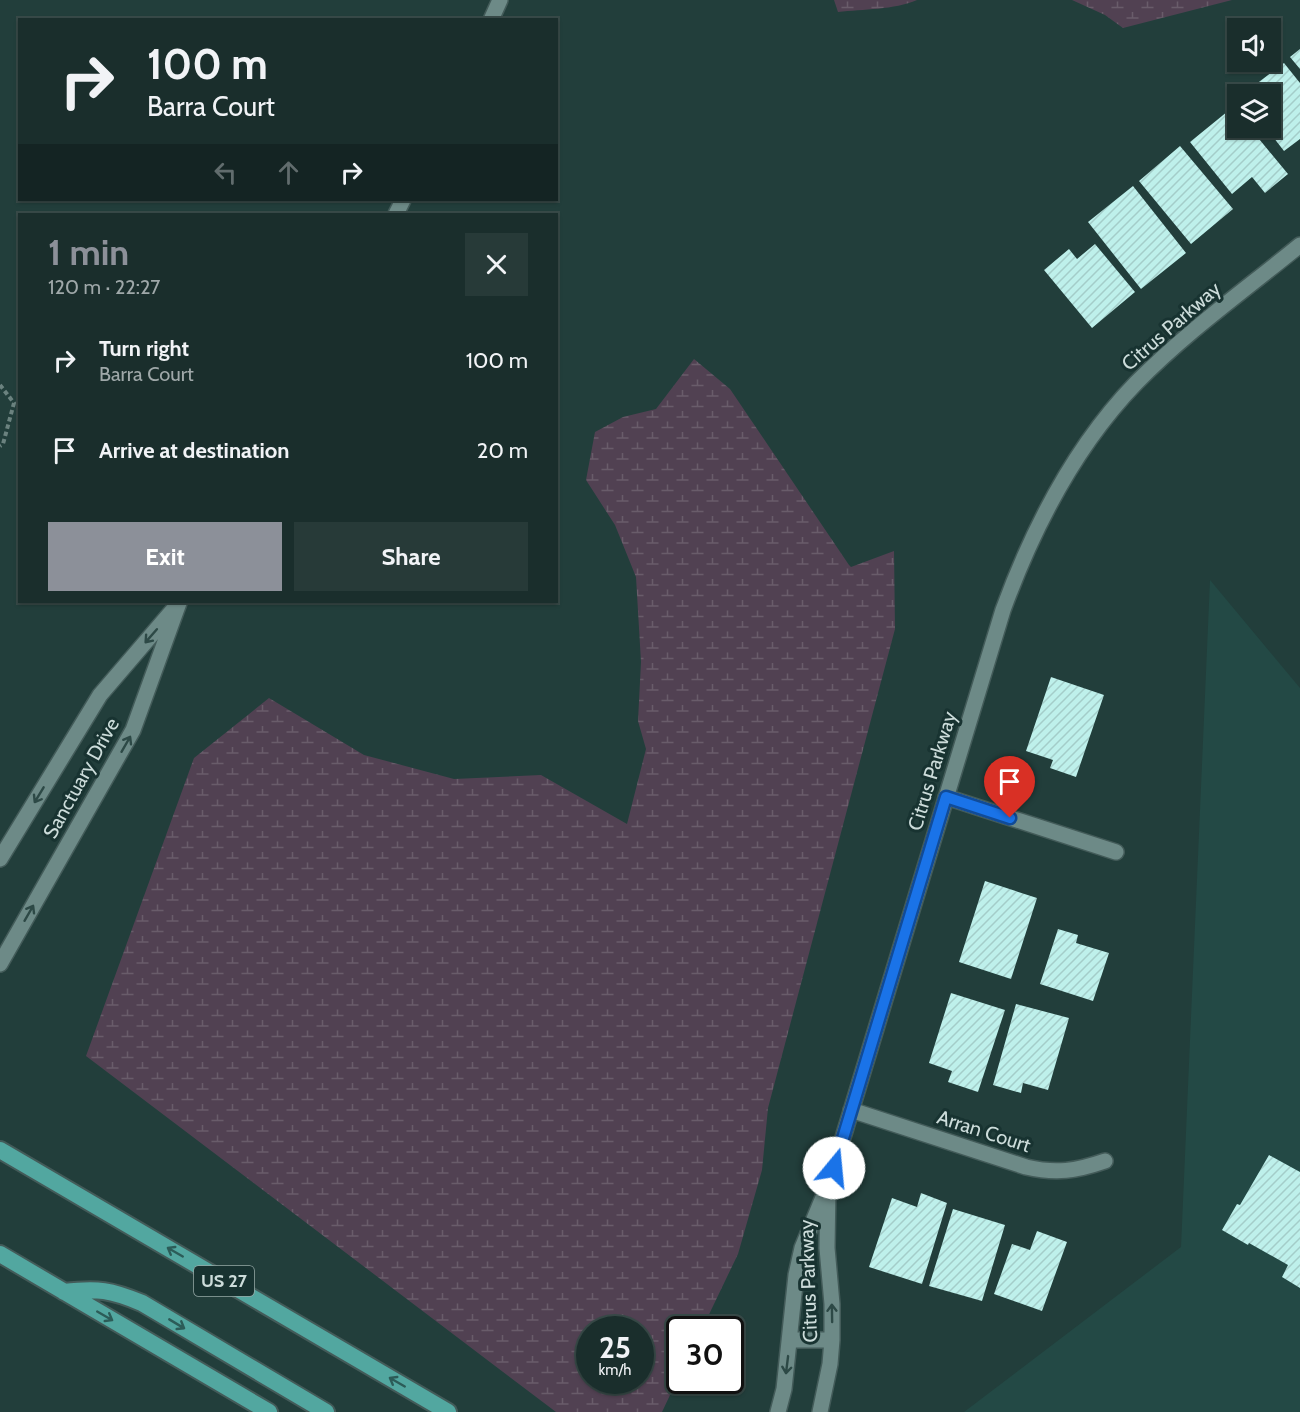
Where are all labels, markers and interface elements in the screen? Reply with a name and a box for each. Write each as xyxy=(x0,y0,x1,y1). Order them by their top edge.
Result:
map controls xyxy=(1227,18,1281,138)
button: sound xyxy=(1227,18,1281,72)
text: 100 m xyxy=(147,38,268,90)
icon: right xyxy=(48,42,126,120)
button: layers xyxy=(1227,84,1281,138)
text: Barra Court xyxy=(147,90,275,123)
icon: left xyxy=(209,156,242,189)
icon: ahead xyxy=(272,156,305,189)
icon: right xyxy=(335,156,368,189)
text: 1 min xyxy=(48,230,129,274)
button: close xyxy=(465,233,528,296)
text: 120 m · 22:27 xyxy=(48,275,160,299)
street label: Citrus Parkway xyxy=(1117,277,1225,375)
text: Turn right xyxy=(99,335,189,362)
icon: right xyxy=(48,344,81,377)
text: 100 m xyxy=(466,347,528,374)
text: Barra Court xyxy=(99,362,194,386)
icon: arrive xyxy=(48,434,81,467)
text: Arrive at destination xyxy=(99,437,289,464)
text: 20 m xyxy=(477,437,528,464)
button: Exit xyxy=(48,522,282,591)
button: Share xyxy=(294,522,528,591)
one-way arrow xyxy=(144,628,158,643)
street label: Citrus Parkway xyxy=(903,709,961,833)
street label: Sanctuary Drive xyxy=(38,714,124,842)
one-way arrow xyxy=(120,736,132,753)
pin xyxy=(984,756,1035,818)
icon: arrive xyxy=(993,765,1026,798)
one-way arrow xyxy=(33,786,45,803)
one-way arrow xyxy=(23,905,35,922)
street label: Arran Court xyxy=(934,1105,1034,1157)
position arrow xyxy=(802,1136,866,1200)
street label: Citrus Parkway xyxy=(794,1219,822,1343)
one-way arrow xyxy=(167,1246,184,1258)
road number: US 27 xyxy=(194,1266,254,1296)
one-way arrow xyxy=(826,1303,838,1323)
one-way arrow xyxy=(96,1310,113,1322)
speed limit sign: 30 xyxy=(666,1316,744,1394)
one-way arrow xyxy=(168,1318,185,1330)
text: 25 xyxy=(599,1329,631,1366)
one-way arrow xyxy=(781,1355,792,1375)
text: km/h xyxy=(599,1361,631,1379)
one-way arrow xyxy=(389,1376,406,1388)

